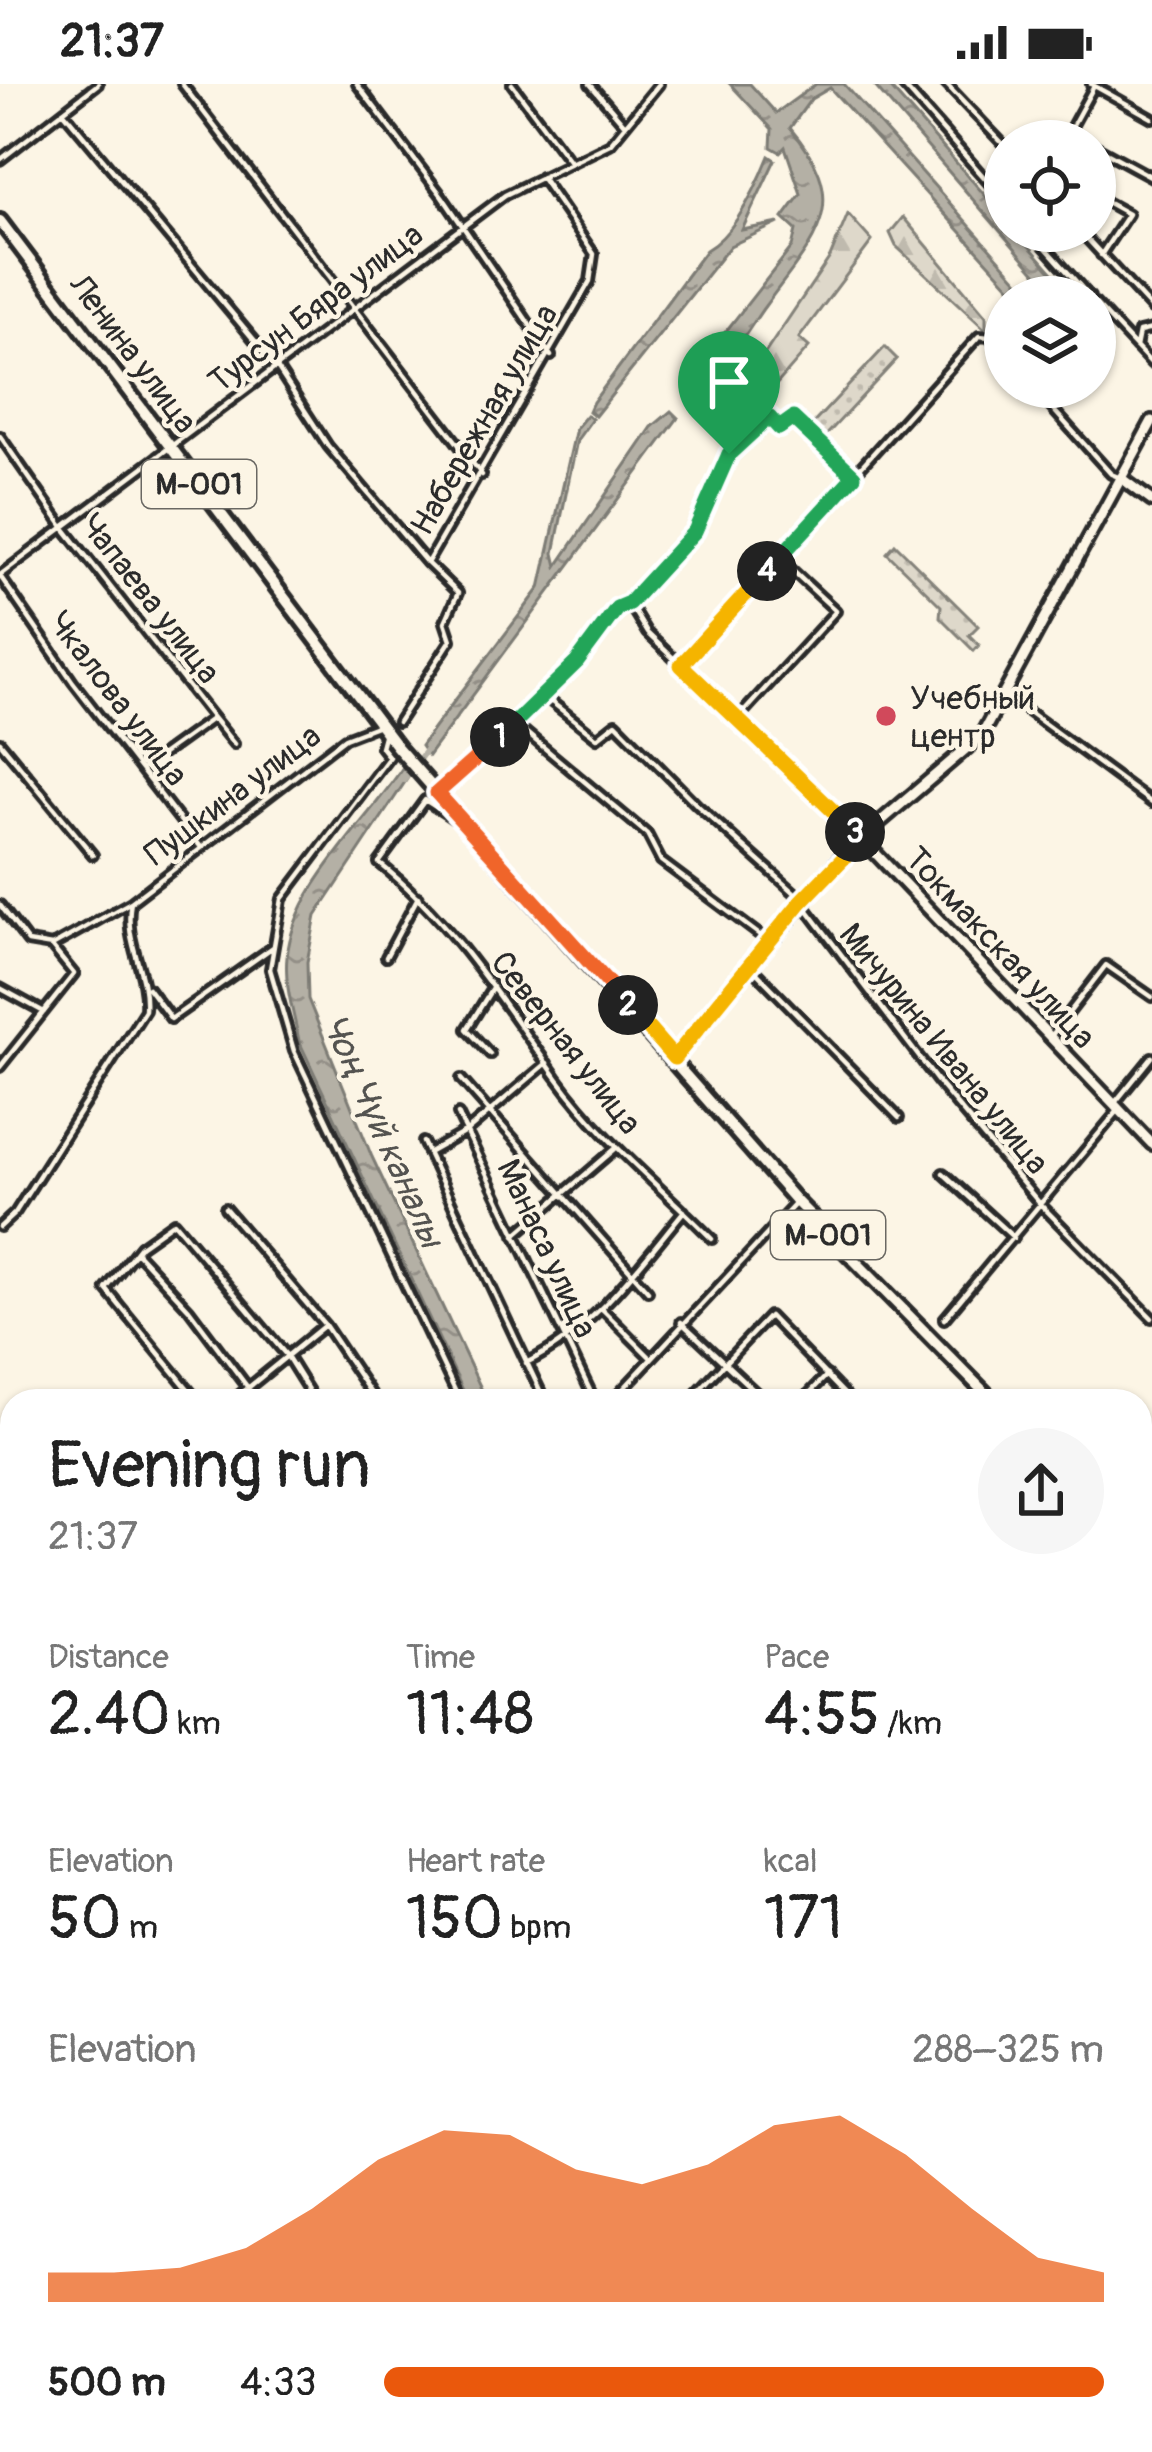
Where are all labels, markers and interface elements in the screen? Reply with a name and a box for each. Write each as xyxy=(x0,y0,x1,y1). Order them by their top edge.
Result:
text: 21:37 xyxy=(60,14,164,70)
map controls xyxy=(984,120,1116,408)
button: locate xyxy=(984,120,1116,252)
street label: Турсун Бяра улица xyxy=(201,214,431,402)
street label: Ленина улица xyxy=(59,266,206,441)
button: layers xyxy=(984,276,1116,408)
street label: Набережная улица xyxy=(402,297,567,543)
pin xyxy=(678,331,780,454)
icon: arrive xyxy=(696,349,762,415)
road number: М-001 xyxy=(142,460,256,508)
street label: Чапаева улица xyxy=(71,506,229,692)
pin: 4 xyxy=(737,541,797,601)
text: 4 xyxy=(757,550,777,591)
street label: Чкалова улица xyxy=(39,603,197,794)
place label: Учебный центр xyxy=(910,678,1035,757)
marker: Учебный центр xyxy=(873,703,899,729)
pin: 1 xyxy=(470,707,530,767)
street label: Пушкина улица xyxy=(137,716,329,875)
text: 1 xyxy=(494,716,506,757)
pin: 3 xyxy=(825,802,885,862)
text: 3 xyxy=(846,811,864,852)
street label: Токмакская улица xyxy=(896,839,1104,1058)
street label: Мичурина Ивана улица xyxy=(830,915,1058,1183)
street label: Северная улица xyxy=(482,943,650,1143)
pin: 2 xyxy=(598,975,658,1035)
text: 2 xyxy=(619,984,637,1025)
water label: Чоң Чүй каналы xyxy=(311,1007,455,1257)
street label: Манаса улица xyxy=(487,1153,606,1344)
road number: М-001 xyxy=(771,1211,885,1259)
text: Evening run xyxy=(48,1425,371,1508)
button: share xyxy=(978,1428,1104,1554)
text: 21:37 xyxy=(48,1512,138,1561)
text: Distance xyxy=(48,1637,169,1678)
text: Time xyxy=(406,1637,475,1678)
text: Pace xyxy=(764,1637,829,1678)
text: 2.40 xyxy=(48,1678,170,1753)
text: 11:48 xyxy=(406,1678,534,1753)
text: 4:55 xyxy=(764,1678,880,1753)
text: km xyxy=(170,1703,221,1744)
text: /km xyxy=(880,1703,942,1744)
text: Elevation xyxy=(48,1841,174,1882)
text: Heart rate xyxy=(406,1841,545,1882)
text: kcal xyxy=(764,1841,818,1882)
text: 50 xyxy=(48,1882,122,1957)
text: 150 xyxy=(406,1882,503,1957)
text: 171 xyxy=(764,1882,843,1957)
text: m xyxy=(122,1907,158,1948)
text: bpm xyxy=(503,1907,571,1948)
text: Elevation xyxy=(48,2025,197,2074)
text: 288–325 m xyxy=(912,2025,1104,2074)
text: 500 m xyxy=(48,2358,166,2407)
text: 4:33 xyxy=(240,2358,317,2407)

